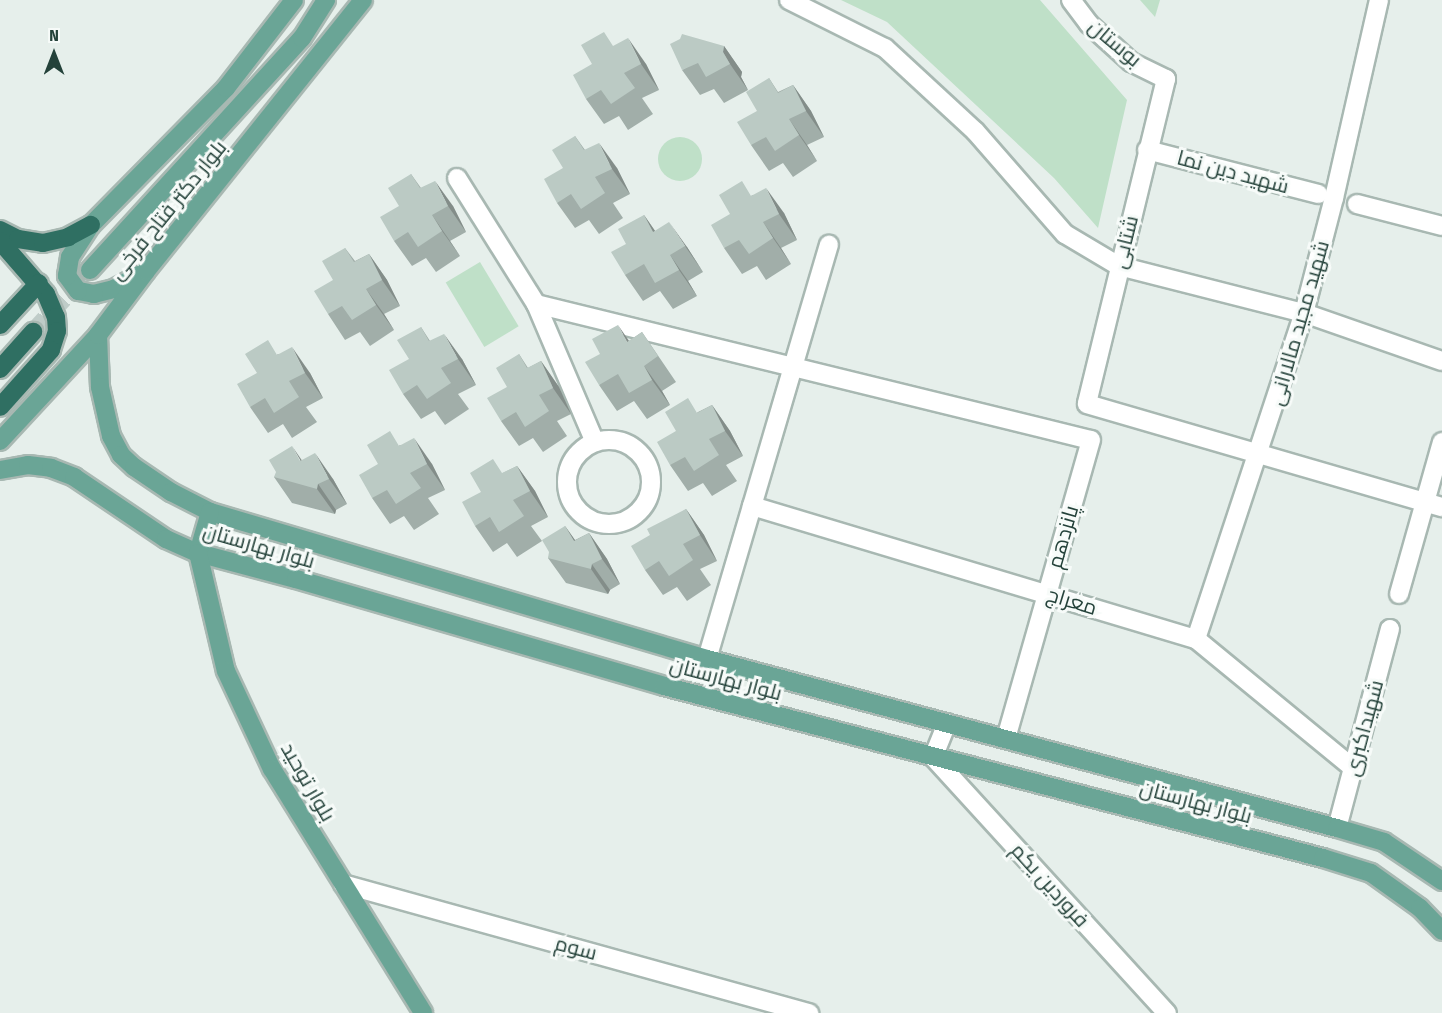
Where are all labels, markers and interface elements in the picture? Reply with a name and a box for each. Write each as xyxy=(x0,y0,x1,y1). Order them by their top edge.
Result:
street label: بوستان xyxy=(1083,14,1147,72)
north arrow xyxy=(24,24,84,84)
text: N xyxy=(49,26,59,45)
street label: بلوار دکتر فتاح فرخی xyxy=(104,135,232,285)
street label: شهید دین نما xyxy=(1174,145,1292,199)
street label: شتابی xyxy=(1106,213,1144,271)
street label: شهید مجید مالارانی xyxy=(1263,238,1335,408)
street label: پانزدهم xyxy=(1042,503,1084,571)
street label: بلوار بهارستان xyxy=(200,518,318,574)
street label: معراج xyxy=(1044,581,1100,621)
street label: بلوار بهارستان xyxy=(667,652,785,706)
street label: شهیداکبری xyxy=(1339,677,1389,779)
street label: بلوار توحید xyxy=(275,738,341,826)
street label: بلوار بهارستان xyxy=(1137,775,1255,829)
street label: فروردین یکم xyxy=(1006,838,1094,932)
street label: سوم xyxy=(552,930,600,966)

